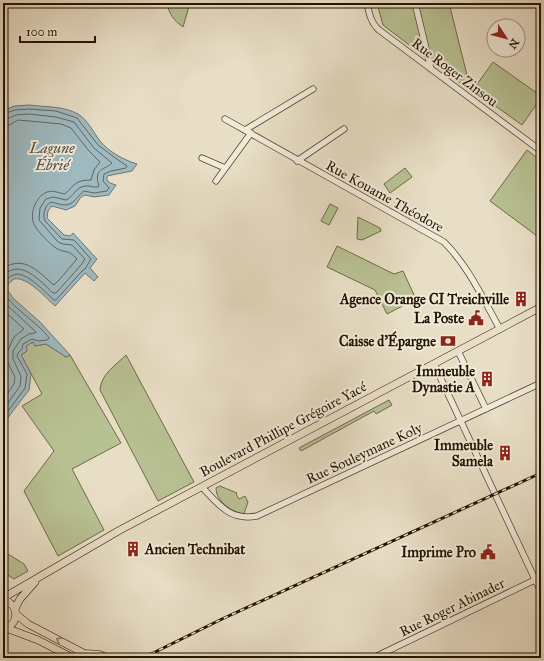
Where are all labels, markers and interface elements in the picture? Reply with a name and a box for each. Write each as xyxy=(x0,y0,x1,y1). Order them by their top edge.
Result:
scale bar xyxy=(20,18,95,44)
north arrow xyxy=(486,18,526,58)
text: 100 m xyxy=(26,25,57,39)
street label: Rue Roger Zinsou xyxy=(408,34,502,111)
text: N xyxy=(505,36,522,52)
water label: Lagune Ébrié xyxy=(28,139,75,174)
street label: Rue Kouame Théodore xyxy=(323,157,447,236)
building icon: Agence Orange CI Treichville xyxy=(512,290,530,308)
place label: Agence Orange CI Treichville xyxy=(339,291,509,309)
public building icon: La Poste xyxy=(467,309,485,327)
place label: La Poste xyxy=(414,310,464,327)
place label: Caisse d'Épargne xyxy=(339,331,436,351)
bank icon: Caisse d'Épargne xyxy=(439,332,457,350)
place label: Immeuble Dynastie A xyxy=(412,363,476,397)
building icon: Immeuble Dynastie A xyxy=(478,370,496,388)
street label: Boulevard Phillipe Grégoire Yacé xyxy=(197,378,370,481)
street label: Rue Souleymane Koly xyxy=(304,419,425,488)
place label: Immeuble Samela xyxy=(434,437,494,470)
building icon: Immeuble Samela xyxy=(496,444,514,462)
building icon: Ancien Technibat xyxy=(124,540,142,558)
place label: Ancien Technibat xyxy=(144,541,245,558)
public building icon: Imprime Pro xyxy=(479,543,497,561)
place label: Imprime Pro xyxy=(401,544,476,562)
street label: Rue Roger Abinader xyxy=(397,574,508,640)
one-way arrow xyxy=(55,637,63,645)

